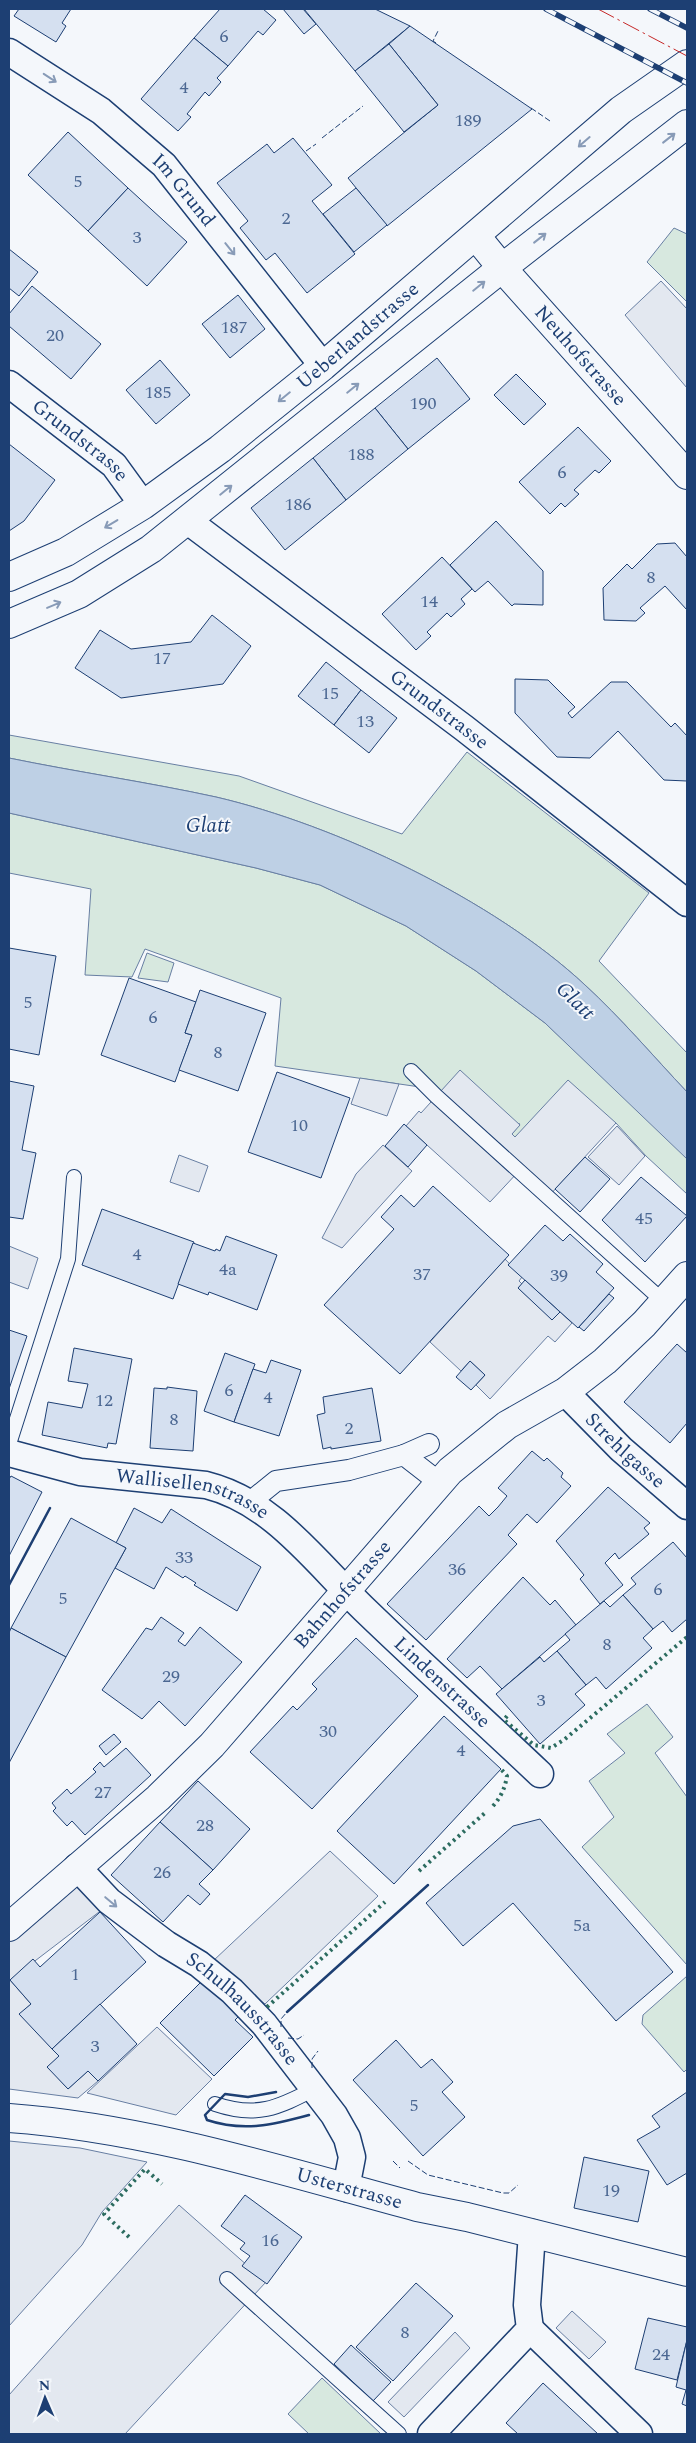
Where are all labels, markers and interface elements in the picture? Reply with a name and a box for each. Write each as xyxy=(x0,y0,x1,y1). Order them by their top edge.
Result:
house number: 6 xyxy=(220,23,229,50)
one-way arrow xyxy=(42,73,56,83)
house number: 4 xyxy=(180,74,189,101)
house number: 189 xyxy=(455,107,482,134)
one-way arrow xyxy=(662,133,675,144)
one-way arrow xyxy=(578,136,591,148)
street label: Im Grund xyxy=(145,146,223,233)
house number: 5 xyxy=(74,168,83,195)
house number: 2 xyxy=(282,205,291,232)
house number: 3 xyxy=(133,224,142,251)
one-way arrow xyxy=(533,233,547,243)
one-way arrow xyxy=(224,242,235,255)
street label: Ueberlandstrasse xyxy=(290,275,426,397)
one-way arrow xyxy=(472,281,485,292)
street label: Neuhofstrasse xyxy=(527,299,634,413)
house number: 187 xyxy=(221,314,248,341)
house number: 20 xyxy=(46,322,64,349)
house number: 185 xyxy=(145,379,172,406)
one-way arrow xyxy=(346,383,359,394)
house number: 190 xyxy=(410,390,437,417)
street label: Grundstrasse xyxy=(25,392,136,488)
one-way arrow xyxy=(278,392,291,403)
house number: 188 xyxy=(348,441,375,468)
house number: 6 xyxy=(558,459,567,486)
one-way arrow xyxy=(219,485,232,496)
house number: 186 xyxy=(285,491,312,518)
one-way arrow xyxy=(105,520,119,530)
house number: 8 xyxy=(647,564,656,591)
house number: 14 xyxy=(420,588,438,615)
one-way arrow xyxy=(46,599,61,609)
house number: 17 xyxy=(153,645,171,672)
street label: Grundstrasse xyxy=(383,662,495,757)
house number: 15 xyxy=(321,680,339,707)
house number: 13 xyxy=(356,708,374,735)
water label: Glatt xyxy=(186,810,231,842)
water label: Glatt xyxy=(548,974,602,1028)
house number: 5 xyxy=(24,989,33,1016)
house number: 6 xyxy=(149,1004,158,1031)
house number: 8 xyxy=(214,1039,223,1066)
house number: 10 xyxy=(290,1112,308,1139)
house number: 45 xyxy=(635,1205,653,1232)
house number: 4 xyxy=(133,1241,142,1268)
house number: 4a xyxy=(219,1256,237,1283)
house number: 37 xyxy=(413,1261,431,1288)
house number: 39 xyxy=(550,1262,568,1289)
house number: 6 xyxy=(225,1377,234,1404)
house number: 4 xyxy=(264,1384,273,1411)
house number: 12 xyxy=(95,1387,113,1414)
house number: 8 xyxy=(170,1406,179,1433)
street label: Strehlgasse xyxy=(578,1406,672,1496)
house number: 2 xyxy=(345,1415,354,1442)
street label: Wallisellenstrasse xyxy=(114,1461,276,1527)
street label: Bahnhofstrasse xyxy=(287,1533,399,1656)
house number: 33 xyxy=(175,1544,193,1571)
house number: 36 xyxy=(448,1556,466,1583)
house number: 6 xyxy=(654,1576,663,1603)
house number: 5 xyxy=(59,1585,68,1612)
street label: Lindenstrasse xyxy=(387,1629,497,1736)
house number: 8 xyxy=(603,1631,612,1658)
house number: 29 xyxy=(162,1663,180,1690)
house number: 3 xyxy=(537,1687,546,1714)
house number: 30 xyxy=(319,1718,337,1745)
house number: 4 xyxy=(457,1737,466,1764)
house number: 27 xyxy=(94,1779,112,1806)
house number: 28 xyxy=(196,1812,214,1839)
house number: 26 xyxy=(153,1859,171,1886)
one-way arrow xyxy=(105,1896,118,1907)
house number: 5a xyxy=(573,1912,591,1939)
street label: Schulhausstrasse xyxy=(180,1944,306,2072)
house number: 1 xyxy=(71,1961,80,1988)
house number: 3 xyxy=(91,2033,100,2060)
house number: 5 xyxy=(410,2092,419,2119)
street label: Usterstrasse xyxy=(293,2159,406,2217)
house number: 19 xyxy=(602,2177,620,2204)
house number: 16 xyxy=(261,2227,279,2254)
house number: 8 xyxy=(401,2319,410,2346)
house number: 24 xyxy=(652,2341,670,2368)
north arrow xyxy=(20,2373,70,2423)
text: N xyxy=(38,2375,51,2396)

